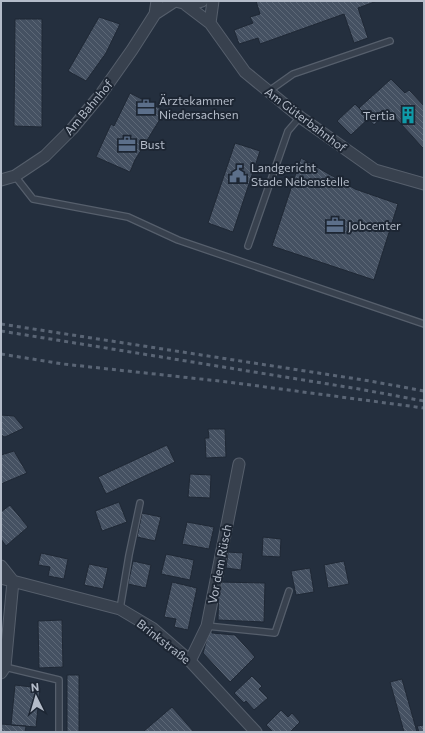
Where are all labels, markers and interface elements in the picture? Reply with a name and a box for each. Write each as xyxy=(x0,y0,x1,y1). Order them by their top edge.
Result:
street label: Am Bahnhof xyxy=(61,76,115,137)
street label: Am Güterbahnhof xyxy=(263,84,350,154)
place label: Ärztekammer Niedersachsen xyxy=(159,93,239,121)
office icon: Ärztekammer Niedersachsen xyxy=(136,97,156,117)
building icon: Tertia xyxy=(398,105,418,125)
place label: Tertia xyxy=(363,108,395,122)
office icon: Bust xyxy=(117,134,137,154)
place label: Bust xyxy=(140,137,165,151)
place label: Landgericht Stade Nebenstelle xyxy=(251,160,349,188)
public building icon: Landgericht Stade Nebenstelle xyxy=(228,164,248,184)
office icon: Jobcenter xyxy=(325,215,345,235)
place label: Jobcenter xyxy=(348,218,401,233)
street label: Vor dem Rüsch xyxy=(204,523,234,605)
street label: Brinkstraße xyxy=(135,616,193,666)
north arrow xyxy=(16,677,56,717)
text: N xyxy=(30,680,40,693)

